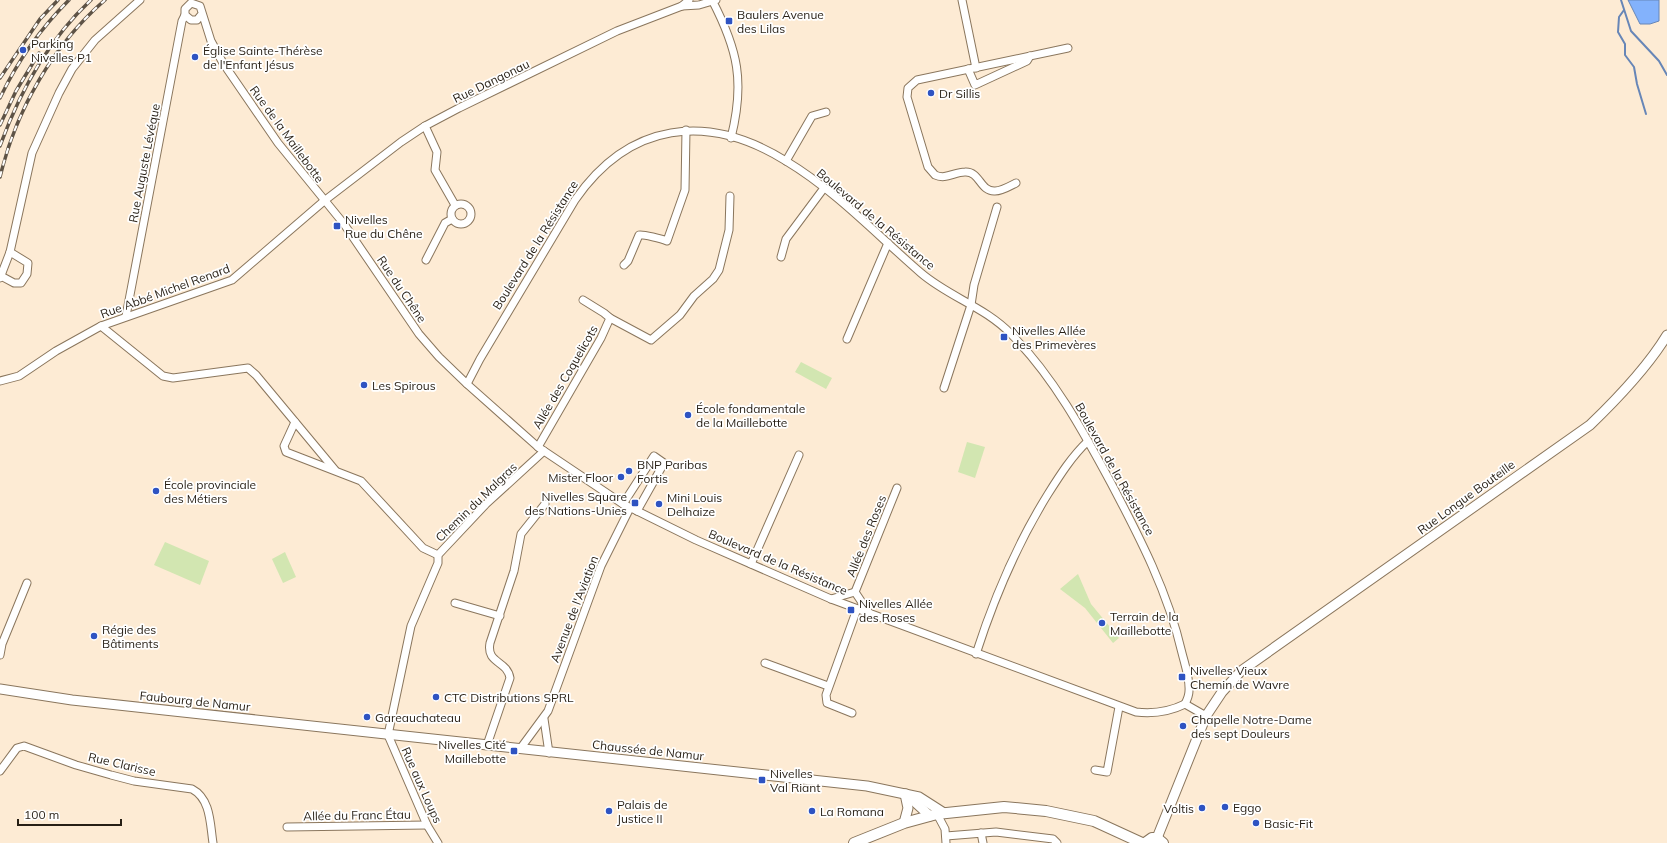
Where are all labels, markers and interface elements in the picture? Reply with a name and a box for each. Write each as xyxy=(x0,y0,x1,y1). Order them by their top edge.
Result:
place label: Baulers Avenue des Lilas xyxy=(737,7,824,36)
marker: Baulers Avenue des Lilas xyxy=(724,16,734,26)
place label: Parking Nivelles P1 xyxy=(31,36,92,65)
place label: Église Sainte-Thérèse de l'Enfant Jésus xyxy=(203,43,323,72)
marker: Parking Nivelles P1 xyxy=(18,45,28,55)
marker: Église Sainte-Thérèse de l'Enfant Jésus xyxy=(190,52,200,62)
street label: Rue Dangonau xyxy=(450,56,532,106)
street label: Rue de la Maillebotte xyxy=(247,83,327,185)
place label: Dr Sillis xyxy=(939,86,980,101)
marker: Dr Sillis xyxy=(926,88,936,98)
street label: Rue Auguste Lévéque xyxy=(125,102,163,224)
street label: Boulevard de la Résistance xyxy=(814,165,938,273)
street label: Boulevard de la Résistance xyxy=(489,178,581,312)
place label: Nivelles Rue du Chêne xyxy=(345,212,422,241)
marker: Nivelles Rue du Chêne xyxy=(332,221,342,231)
street label: Rue du Chêne xyxy=(374,253,430,325)
street label: Rue Abbé Michel Renard xyxy=(98,261,232,321)
street label: Allée des Coquelicots xyxy=(529,322,601,432)
place label: Nivelles Allée des Primevères xyxy=(1012,323,1096,352)
marker: Nivelles Allée des Primevères xyxy=(999,332,1009,342)
place label: Les Spirous xyxy=(372,378,436,393)
marker: Les Spirous xyxy=(359,380,369,390)
street label: Boulevard de la Résistance xyxy=(1072,400,1158,538)
place label: École fondamentale de la Maillebotte xyxy=(696,401,805,430)
marker: École fondamentale de la Maillebotte xyxy=(683,410,693,420)
place label: BNP Paribas Fortis xyxy=(637,457,707,486)
street label: Rue Longue Bouteille xyxy=(1414,457,1518,537)
street label: Chemin du Malgras xyxy=(432,459,520,545)
marker: BNP Paribas Fortis xyxy=(624,466,634,476)
place label: Mister Floor xyxy=(548,470,614,485)
marker: Mister Floor xyxy=(616,472,626,482)
place label: École provinciale des Métiers xyxy=(164,477,256,506)
marker: École provinciale des Métiers xyxy=(151,486,161,496)
place label: Nivelles Square des Nations-Unies xyxy=(525,489,627,518)
place label: Mini Louis Delhaize xyxy=(667,490,722,519)
street label: Allée des Roses xyxy=(843,493,889,579)
marker: Nivelles Square des Nations-Unies xyxy=(630,498,640,508)
marker: Mini Louis Delhaize xyxy=(654,499,664,509)
street label: Boulevard de la Résistance xyxy=(706,526,850,598)
street label: Avenue de l'Aviation xyxy=(547,553,601,665)
place label: Nivelles Allée des Roses xyxy=(859,596,933,625)
marker: Nivelles Allée des Roses xyxy=(846,605,856,615)
place label: Terrain de la Maillebotte xyxy=(1110,609,1179,638)
marker: Terrain de la Maillebotte xyxy=(1097,618,1107,628)
place label: Régie des Bâtiments xyxy=(102,622,159,651)
marker: Régie des Bâtiments xyxy=(89,631,99,641)
place label: Nivelles Vieux Chemin de Wavre xyxy=(1190,663,1289,692)
marker: Nivelles Vieux Chemin de Wavre xyxy=(1177,672,1187,682)
street label: Faubourg de Namur xyxy=(139,688,252,714)
place label: CTC Distributions SPRL xyxy=(444,690,574,705)
marker: CTC Distributions SPRL xyxy=(431,692,441,702)
place label: Gareauchateau xyxy=(375,710,461,725)
marker: Gareauchateau xyxy=(362,712,372,722)
place label: Chapelle Notre-Dame des sept Douleurs xyxy=(1191,712,1312,741)
marker: Chapelle Notre-Dame des sept Douleurs xyxy=(1178,721,1188,731)
place label: Nivelles Cité Maillebotte xyxy=(438,737,506,766)
street label: Chaussée de Namur xyxy=(591,737,705,763)
street label: Rue aux Loups xyxy=(398,745,446,826)
marker: Nivelles Cité Maillebotte xyxy=(509,746,519,756)
street label: Rue Clarisse xyxy=(87,749,157,779)
place label: Nivelles Val Riant xyxy=(770,766,820,795)
marker: Nivelles Val Riant xyxy=(757,775,767,785)
place label: Palais de Justice II xyxy=(617,797,667,826)
place label: Eggo xyxy=(1233,800,1261,815)
scale bar xyxy=(18,801,121,827)
place label: Voltis xyxy=(1164,801,1194,816)
marker: Eggo xyxy=(1220,802,1230,812)
marker: Voltis xyxy=(1197,803,1207,813)
place label: La Romana xyxy=(820,804,884,819)
marker: Palais de Justice II xyxy=(604,806,614,816)
marker: La Romana xyxy=(807,806,817,816)
text: 100 m xyxy=(24,807,59,822)
street label: Allée du Franc Étau xyxy=(303,807,411,823)
place label: Basic-Fit xyxy=(1264,816,1313,831)
marker: Basic-Fit xyxy=(1251,818,1261,828)

